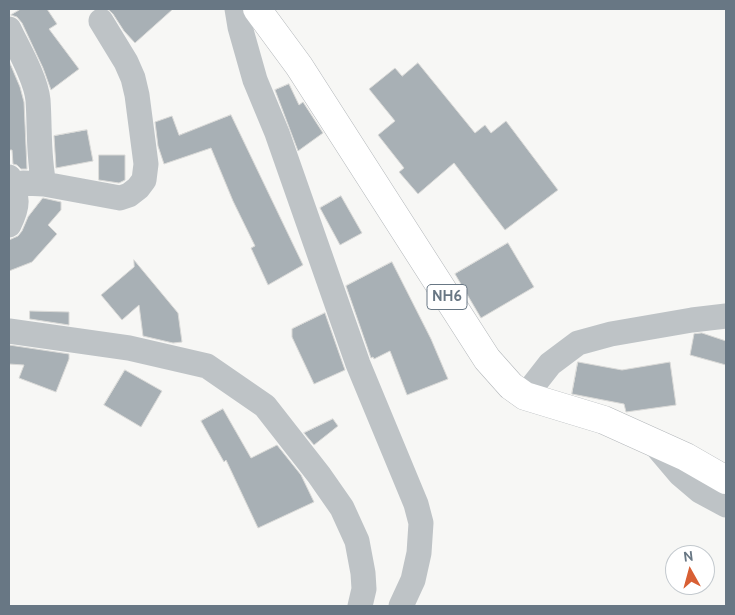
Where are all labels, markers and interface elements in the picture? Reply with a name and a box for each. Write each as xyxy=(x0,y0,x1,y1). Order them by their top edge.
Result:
road number: NH6 xyxy=(427,284,467,310)
north arrow xyxy=(665,545,715,595)
text: N xyxy=(682,547,694,566)

